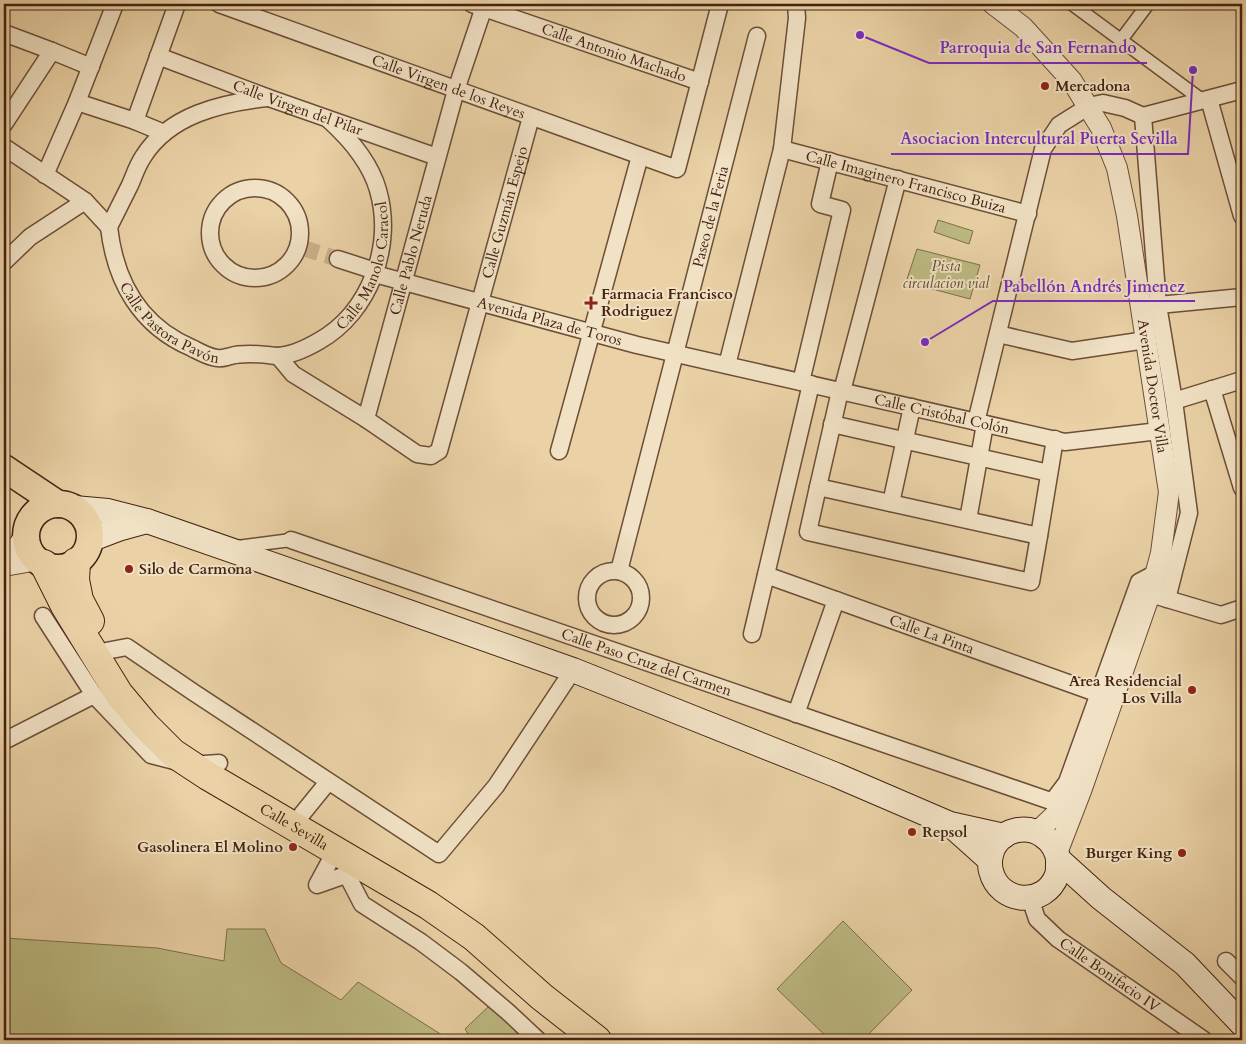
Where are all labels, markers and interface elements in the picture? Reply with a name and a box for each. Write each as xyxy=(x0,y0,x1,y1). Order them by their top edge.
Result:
street label: Calle Antonio Machado xyxy=(539,19,689,87)
callout: Parroquia de San Fernando xyxy=(929,32,1147,63)
text: Parroquia de San Fernando xyxy=(939,37,1137,59)
street label: Calle Virgen de los Reyes xyxy=(369,50,528,124)
street label: Calle Virgen del Pilar xyxy=(230,75,366,140)
place label: Mercadona xyxy=(1055,76,1131,96)
marker: Mercadona xyxy=(1039,80,1051,92)
callout: Asociacion Intercultural Puerta Sevilla xyxy=(891,123,1188,154)
text: Asociacion Intercultural Puerta Sevilla xyxy=(900,128,1178,150)
street label: Calle Guzmán Espejo xyxy=(477,144,532,281)
street label: Calle Imaginero Francisco Buiza xyxy=(803,146,1009,218)
street label: Paseo de la Feria xyxy=(688,163,733,269)
street label: Calle Pablo Neruda xyxy=(385,192,437,317)
street label: Calle Manolo Caracol xyxy=(332,200,393,334)
park label: Pista circulacion vial xyxy=(903,256,990,293)
callout: Pabellón Andrés Jimenez xyxy=(993,270,1195,301)
text: Pabellón Andrés Jimenez xyxy=(1003,276,1185,298)
street label: Calle Pastora Pavón xyxy=(115,279,221,368)
place label: Farmacia Francisco Rodriguez xyxy=(601,284,733,321)
street label: Avenida Plaza de Toros xyxy=(475,292,624,351)
marker: Farmacia Francisco Rodriguez xyxy=(585,297,597,309)
street label: Avenida Doctor Villa xyxy=(1133,318,1173,455)
street label: Calle Cristóbal Colón xyxy=(872,389,1012,439)
place label: Silo de Carmona xyxy=(139,559,253,579)
marker: Silo de Carmona xyxy=(123,563,135,575)
street label: Calle La Pinta xyxy=(887,610,977,659)
street label: Calle Paso Cruz del Carmen xyxy=(559,624,735,701)
place label: Area Residencial Los Villa xyxy=(1069,671,1183,708)
marker: Area Residencial Los Villa xyxy=(1186,684,1198,696)
street label: Calle Sevilla xyxy=(256,798,333,855)
place label: Repsol xyxy=(922,822,968,842)
marker: Repsol xyxy=(906,826,918,838)
place label: Gasolinera El Molino xyxy=(137,837,283,857)
marker: Gasolinera El Molino xyxy=(287,841,299,853)
place label: Burger King xyxy=(1085,843,1172,863)
marker: Burger King xyxy=(1176,847,1188,859)
street label: Calle Bonifacio IV xyxy=(1056,933,1164,1017)

